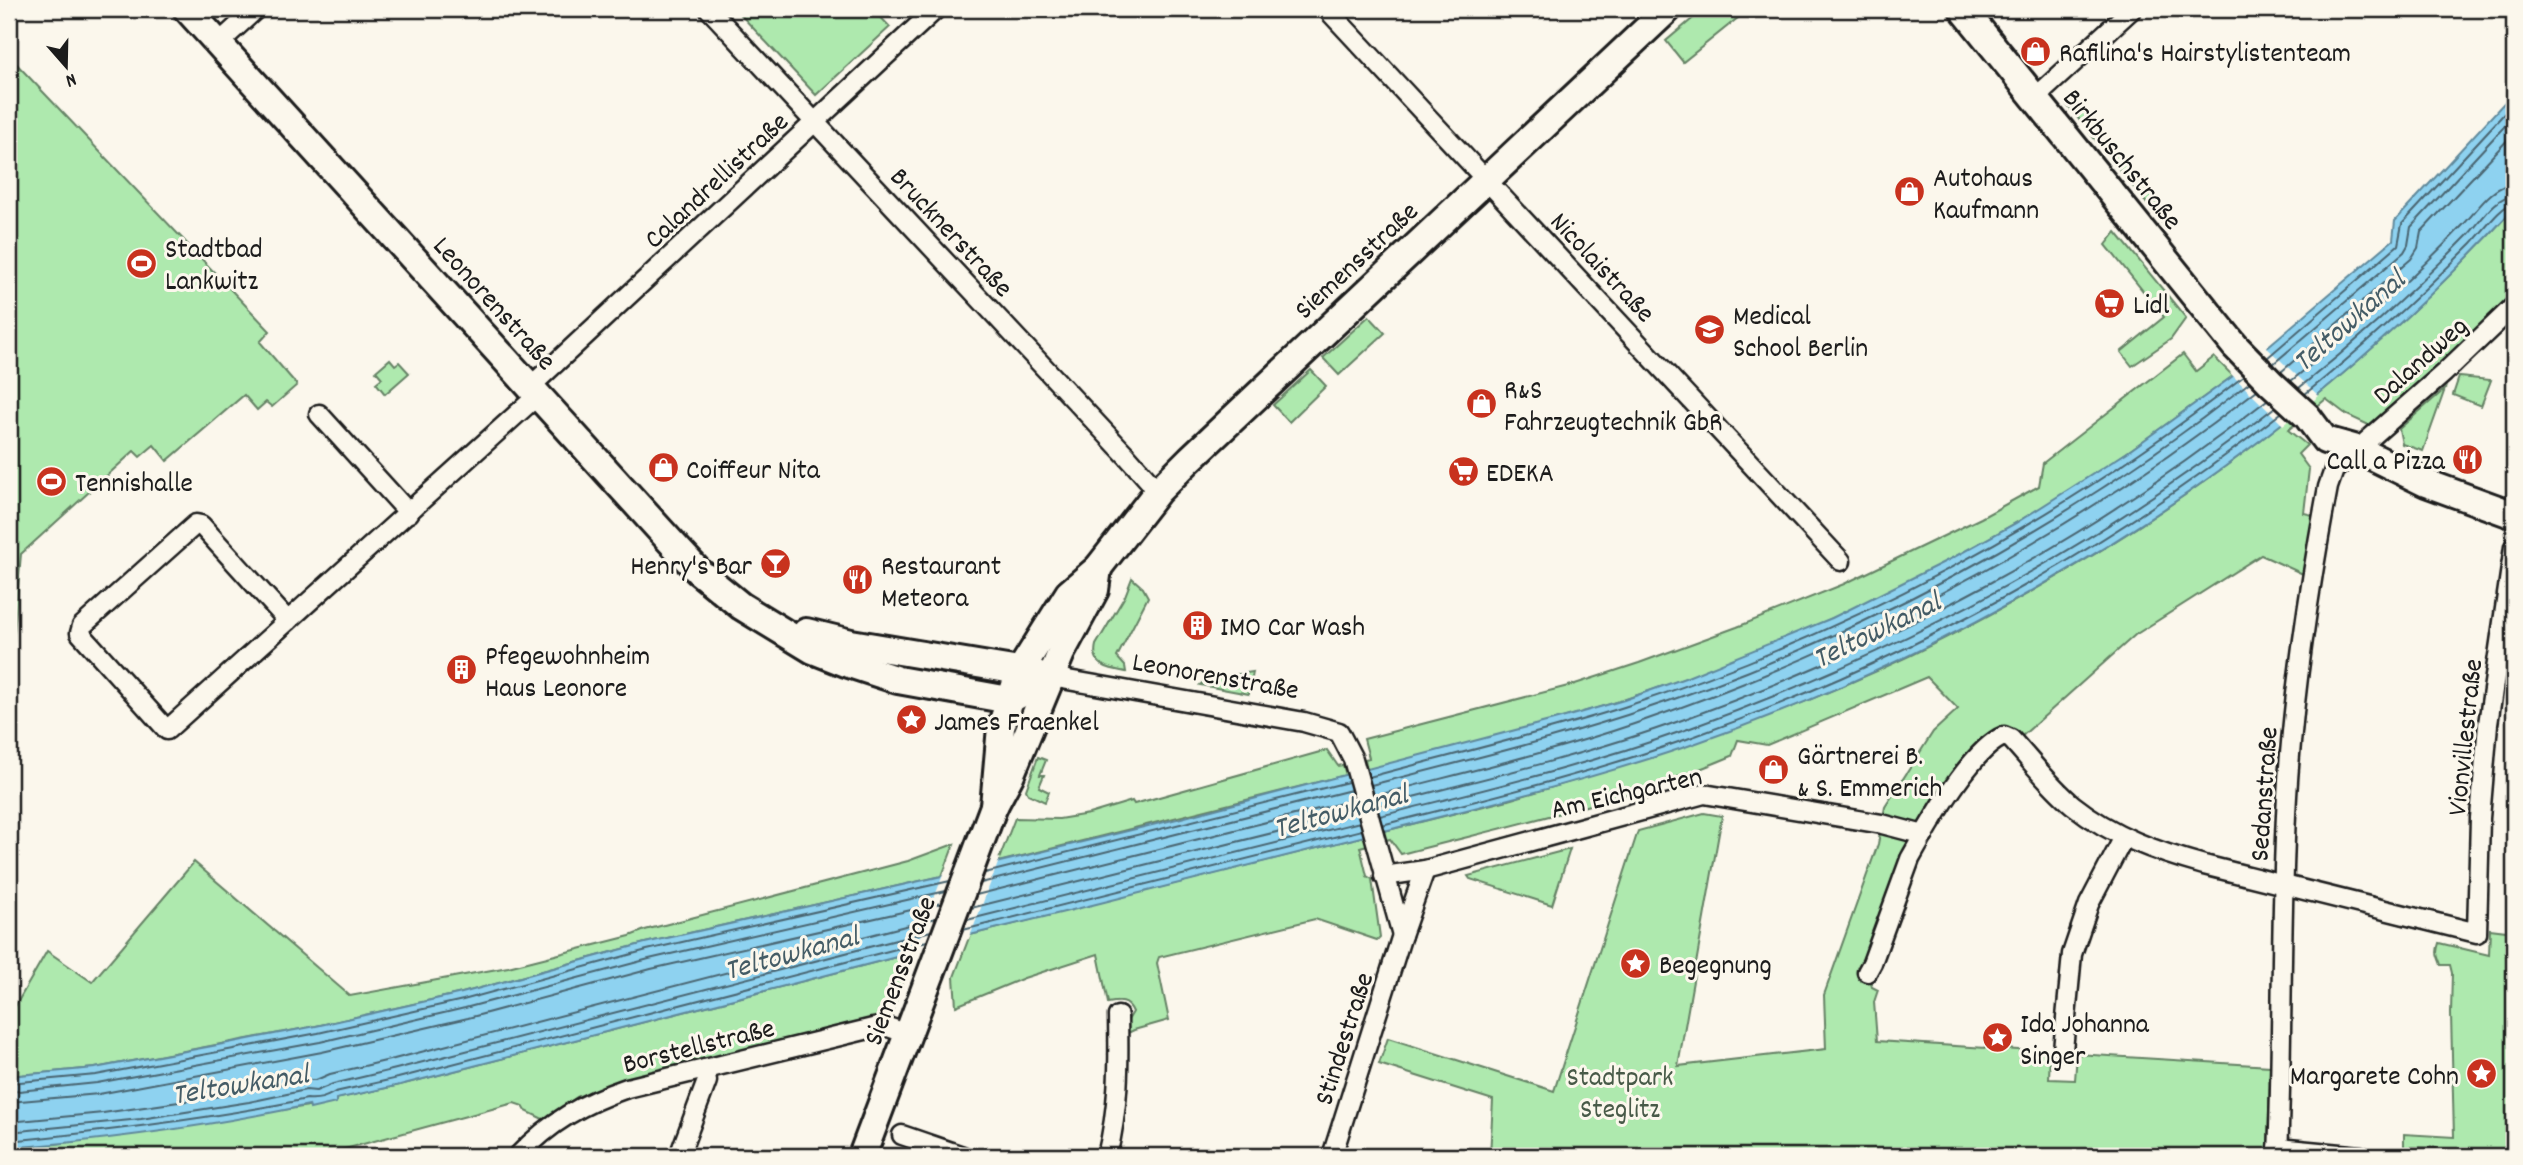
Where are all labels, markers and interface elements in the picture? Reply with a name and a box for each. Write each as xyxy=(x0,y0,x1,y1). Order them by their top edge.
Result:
north arrow xyxy=(32,32,102,102)
shop icon: Rafilina's Hairstylistenteam xyxy=(2019,34,2053,68)
place label: Rafilina's Hairstylistenteam xyxy=(2059,36,2351,76)
text: N xyxy=(62,64,80,93)
street label: Birkbuschstraße xyxy=(2051,82,2190,240)
street label: Calandrellistraße xyxy=(637,105,800,260)
street label: Brucknerstraße xyxy=(878,160,1020,309)
place label: Autohaus Kaufmann xyxy=(1933,161,2039,233)
shop icon: Autohaus Kaufmann xyxy=(1893,175,1927,209)
street label: Siemensstraße xyxy=(1287,194,1430,331)
street label: Nicolaistraße xyxy=(1538,205,1662,334)
street label: Leonorenstraße xyxy=(421,229,564,381)
place label: Stadtbad Lankwitz xyxy=(165,232,263,304)
sports icon: Stadtbad Lankwitz xyxy=(125,246,159,280)
water label: Teltowkanal xyxy=(2285,260,2419,385)
supermarket icon: Lidl xyxy=(2093,286,2127,320)
place label: Lidl xyxy=(2133,288,2170,328)
place label: Medical School Berlin xyxy=(1733,299,1868,371)
street label: Dalandweg xyxy=(2366,309,2479,416)
school or university icon: Medical School Berlin xyxy=(1693,313,1727,347)
place label: R&S Fahrzeugtechnik GbR xyxy=(1504,373,1723,445)
shop icon: R&S Fahrzeugtechnik GbR xyxy=(1464,387,1498,421)
restaurant icon: Call a Pizza xyxy=(2451,442,2485,476)
place label: Call a Pizza xyxy=(2327,444,2446,484)
shop icon: Coiffeur Nita xyxy=(646,451,680,485)
place label: Coiffeur Nita xyxy=(686,453,821,493)
supermarket icon: EDEKA xyxy=(1446,454,1480,488)
place label: EDEKA xyxy=(1486,456,1554,496)
sports icon: Tennishalle xyxy=(35,464,69,498)
place label: Tennishalle xyxy=(75,466,193,506)
bar icon: Henry's Bar xyxy=(758,547,792,581)
place label: Henry's Bar xyxy=(630,549,753,589)
place label: Restaurant Meteora xyxy=(881,549,1001,621)
restaurant icon: Restaurant Meteora xyxy=(841,563,875,597)
water label: Teltowkanal xyxy=(1807,582,1952,683)
building icon: IMO Car Wash xyxy=(1180,608,1214,642)
place label: IMO Car Wash xyxy=(1220,610,1365,650)
place label: Pfegewohnheim Haus Leonore xyxy=(485,639,650,711)
street label: Leonorenstraße xyxy=(1129,645,1302,713)
building icon: Pfegewohnheim Haus Leonore xyxy=(445,653,479,687)
street label: Vionvillestraße xyxy=(2440,657,2496,818)
place icon: James Fraenkel xyxy=(894,703,928,737)
place label: James Fraenkel xyxy=(934,705,1099,745)
street label: Sedanstraße xyxy=(2242,726,2292,863)
place label: Gärtnerei B. & S. Emmerich xyxy=(1797,739,1942,811)
shop icon: Gärtnerei B. & S. Emmerich xyxy=(1757,753,1791,787)
street label: Am Eichgarten xyxy=(1547,759,1707,833)
water label: Teltowkanal xyxy=(1269,775,1416,853)
street label: Siemensstraße xyxy=(856,891,950,1052)
water label: Teltowkanal xyxy=(720,917,867,995)
place icon: Begegnung xyxy=(1619,946,1653,980)
place label: Begegnung xyxy=(1659,948,1772,988)
street label: Stindestraße xyxy=(1306,968,1387,1111)
place label: Ida Johanna Singer xyxy=(2020,1007,2150,1079)
street label: Borstellstraße xyxy=(619,1011,779,1087)
place icon: Ida Johanna Singer xyxy=(1980,1021,2014,1055)
water label: Teltowkanal xyxy=(169,1055,315,1119)
place icon: Margarete Cohn xyxy=(2465,1057,2499,1091)
place label: Margarete Cohn xyxy=(2290,1059,2459,1099)
park label: Stadtpark Steglitz xyxy=(1566,1060,1674,1132)

